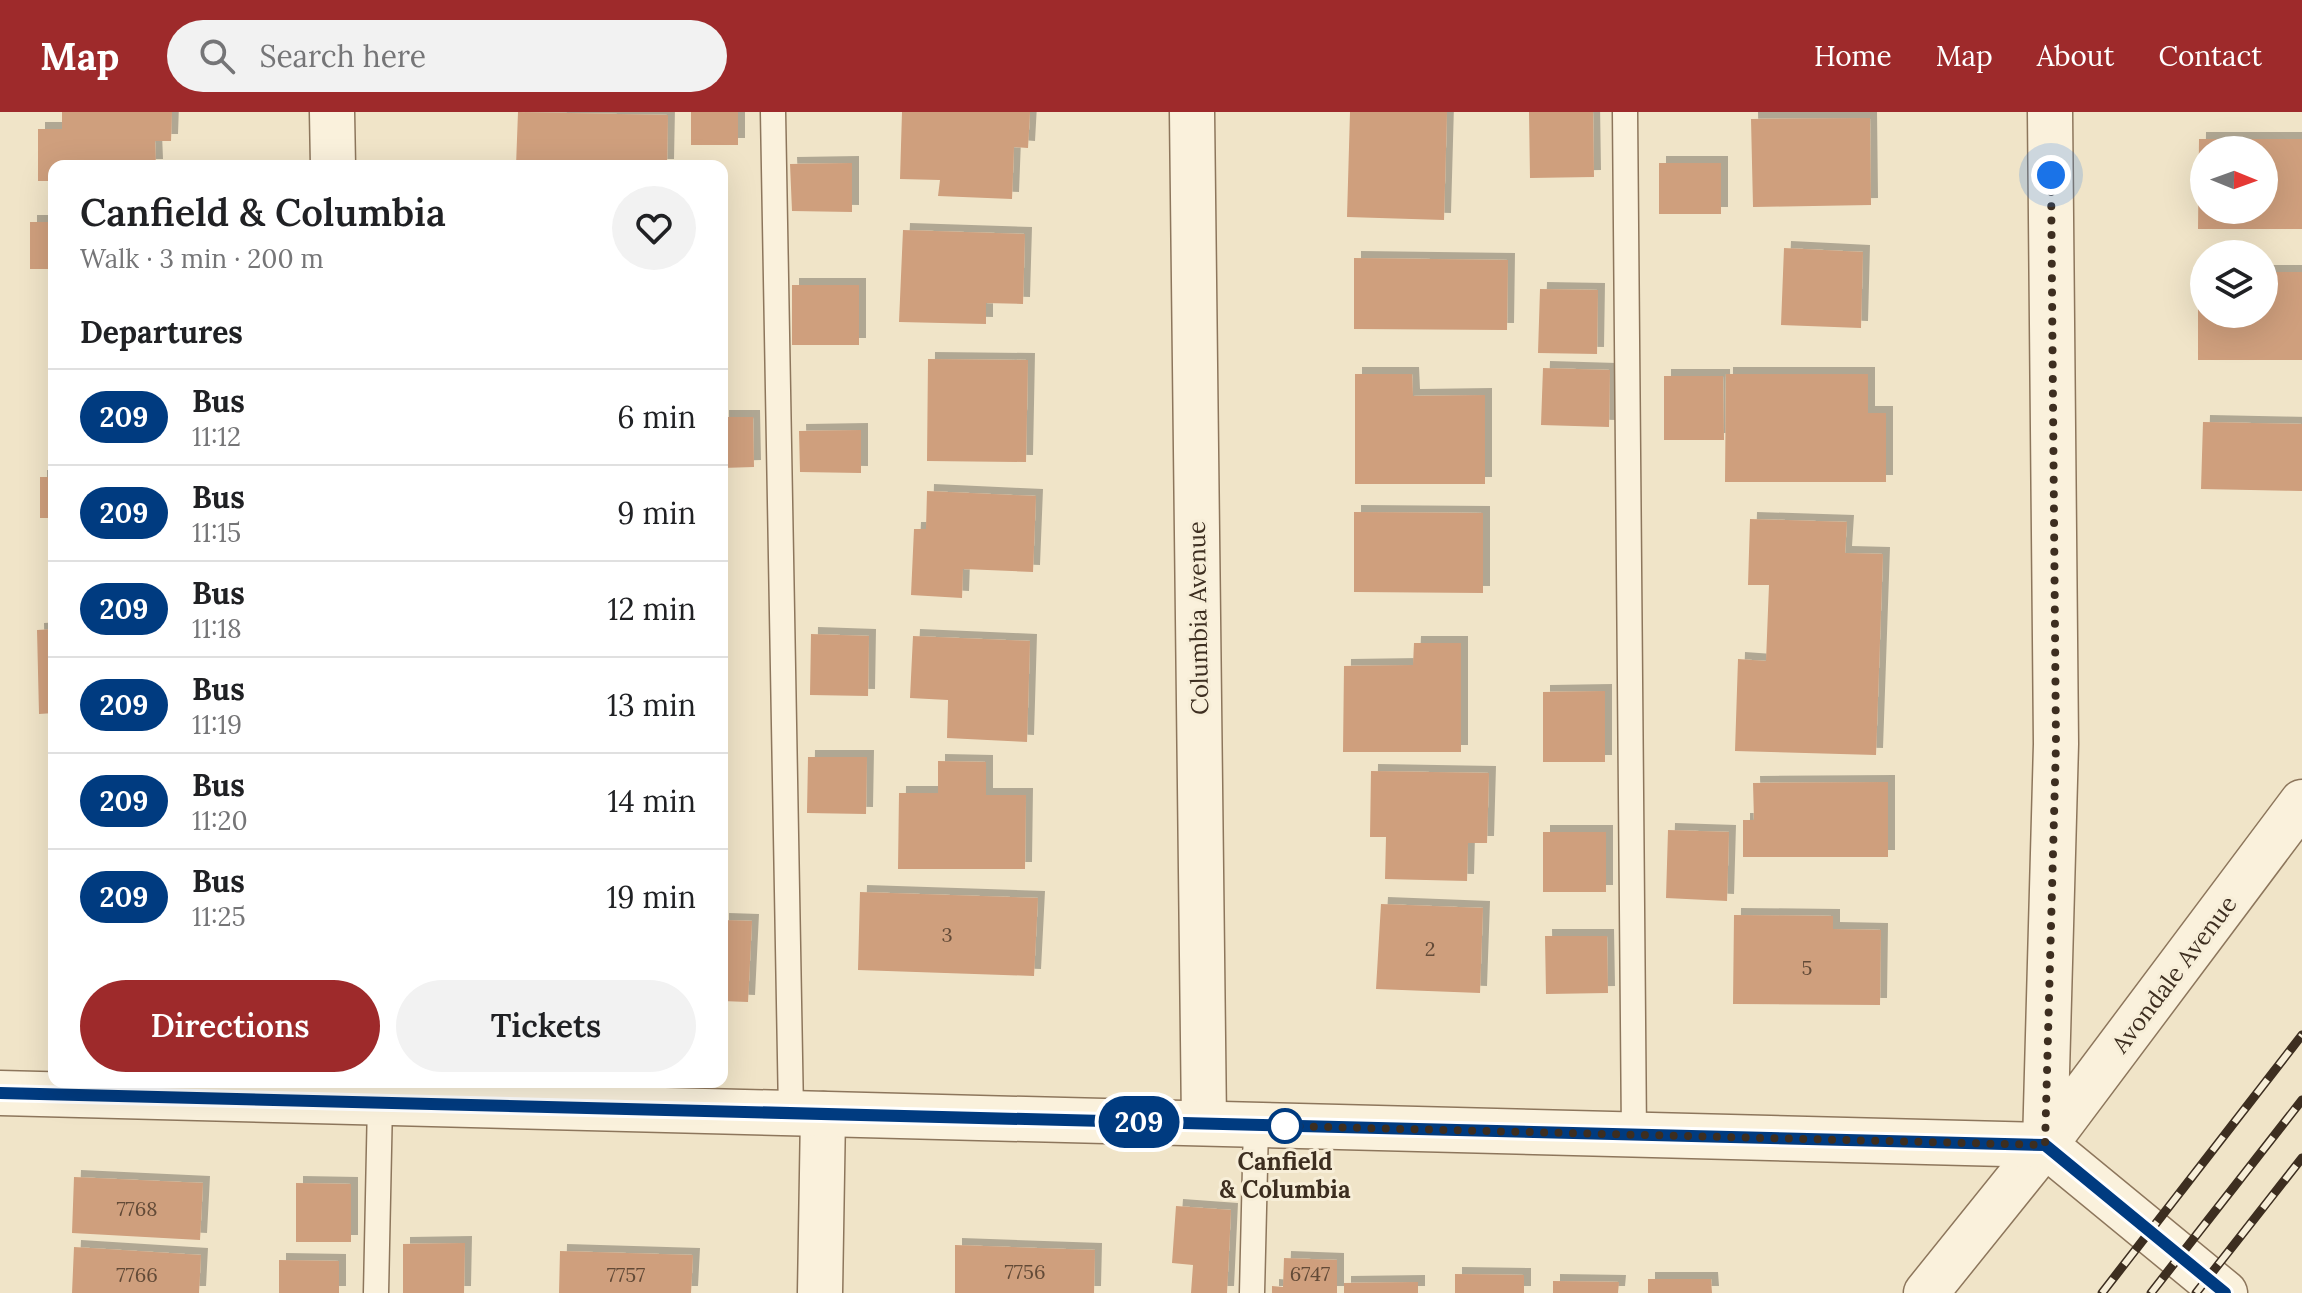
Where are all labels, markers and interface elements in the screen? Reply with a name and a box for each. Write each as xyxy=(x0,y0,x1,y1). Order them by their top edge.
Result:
search box xyxy=(167,20,727,92)
text: Map xyxy=(40,32,119,80)
icon: search xyxy=(195,34,239,78)
text: Search here xyxy=(259,37,426,75)
text: Home xyxy=(1814,38,1892,74)
text: Map xyxy=(1936,38,1993,74)
text: About xyxy=(2037,38,2114,74)
text: Contact xyxy=(2158,38,2262,74)
north arrow xyxy=(2190,136,2278,224)
map controls xyxy=(2190,136,2278,328)
your location xyxy=(2031,155,2071,195)
button: heart xyxy=(612,186,696,270)
text: Canfield & Columbia xyxy=(80,188,446,236)
button: layers xyxy=(2190,240,2278,328)
text: Walk · 3 min · 200 m xyxy=(80,242,324,275)
text: Departures xyxy=(80,313,243,351)
text: Bus xyxy=(192,382,245,420)
text: 6 min xyxy=(617,398,696,436)
text: 209 xyxy=(100,399,148,435)
text: 11:12 xyxy=(192,420,241,453)
text: Bus xyxy=(192,478,245,516)
text: 9 min xyxy=(617,494,696,532)
text: 209 xyxy=(100,495,148,531)
text: 11:15 xyxy=(192,516,241,549)
street label: Columbia Avenue xyxy=(1181,521,1215,715)
text: Bus xyxy=(192,574,245,612)
text: 12 min xyxy=(608,590,696,628)
text: 209 xyxy=(100,591,148,627)
text: 11:18 xyxy=(192,612,242,645)
text: Bus xyxy=(192,670,245,708)
text: 13 min xyxy=(607,686,696,724)
text: 209 xyxy=(100,687,148,723)
text: 11:19 xyxy=(192,708,242,741)
text: Bus xyxy=(192,766,245,804)
text: 14 min xyxy=(607,782,696,820)
text: 209 xyxy=(100,783,148,819)
text: 11:20 xyxy=(192,804,248,837)
text: Bus xyxy=(192,862,245,900)
text: 19 min xyxy=(606,878,696,916)
text: 209 xyxy=(100,879,148,915)
street label: Avondale Avenue xyxy=(2104,889,2243,1060)
text: 11:25 xyxy=(192,900,246,933)
house number: 3 xyxy=(941,922,953,947)
house number: 2 xyxy=(1425,936,1435,961)
house number: 5 xyxy=(1802,955,1812,980)
button: Directions xyxy=(80,980,380,1072)
button: Tickets xyxy=(396,980,696,1072)
line badge: 209 xyxy=(1093,1096,1185,1148)
text: 209 xyxy=(1115,1104,1163,1140)
marker: Canfield & Columbia xyxy=(1268,1109,1302,1143)
place label: Canfield & Columbia xyxy=(1220,1146,1351,1205)
house number: 7768 xyxy=(116,1196,158,1221)
house number: 7756 xyxy=(1005,1259,1045,1284)
house number: 6747 xyxy=(1290,1261,1330,1286)
house number: 7766 xyxy=(116,1262,158,1287)
house number: 7757 xyxy=(607,1262,645,1287)

